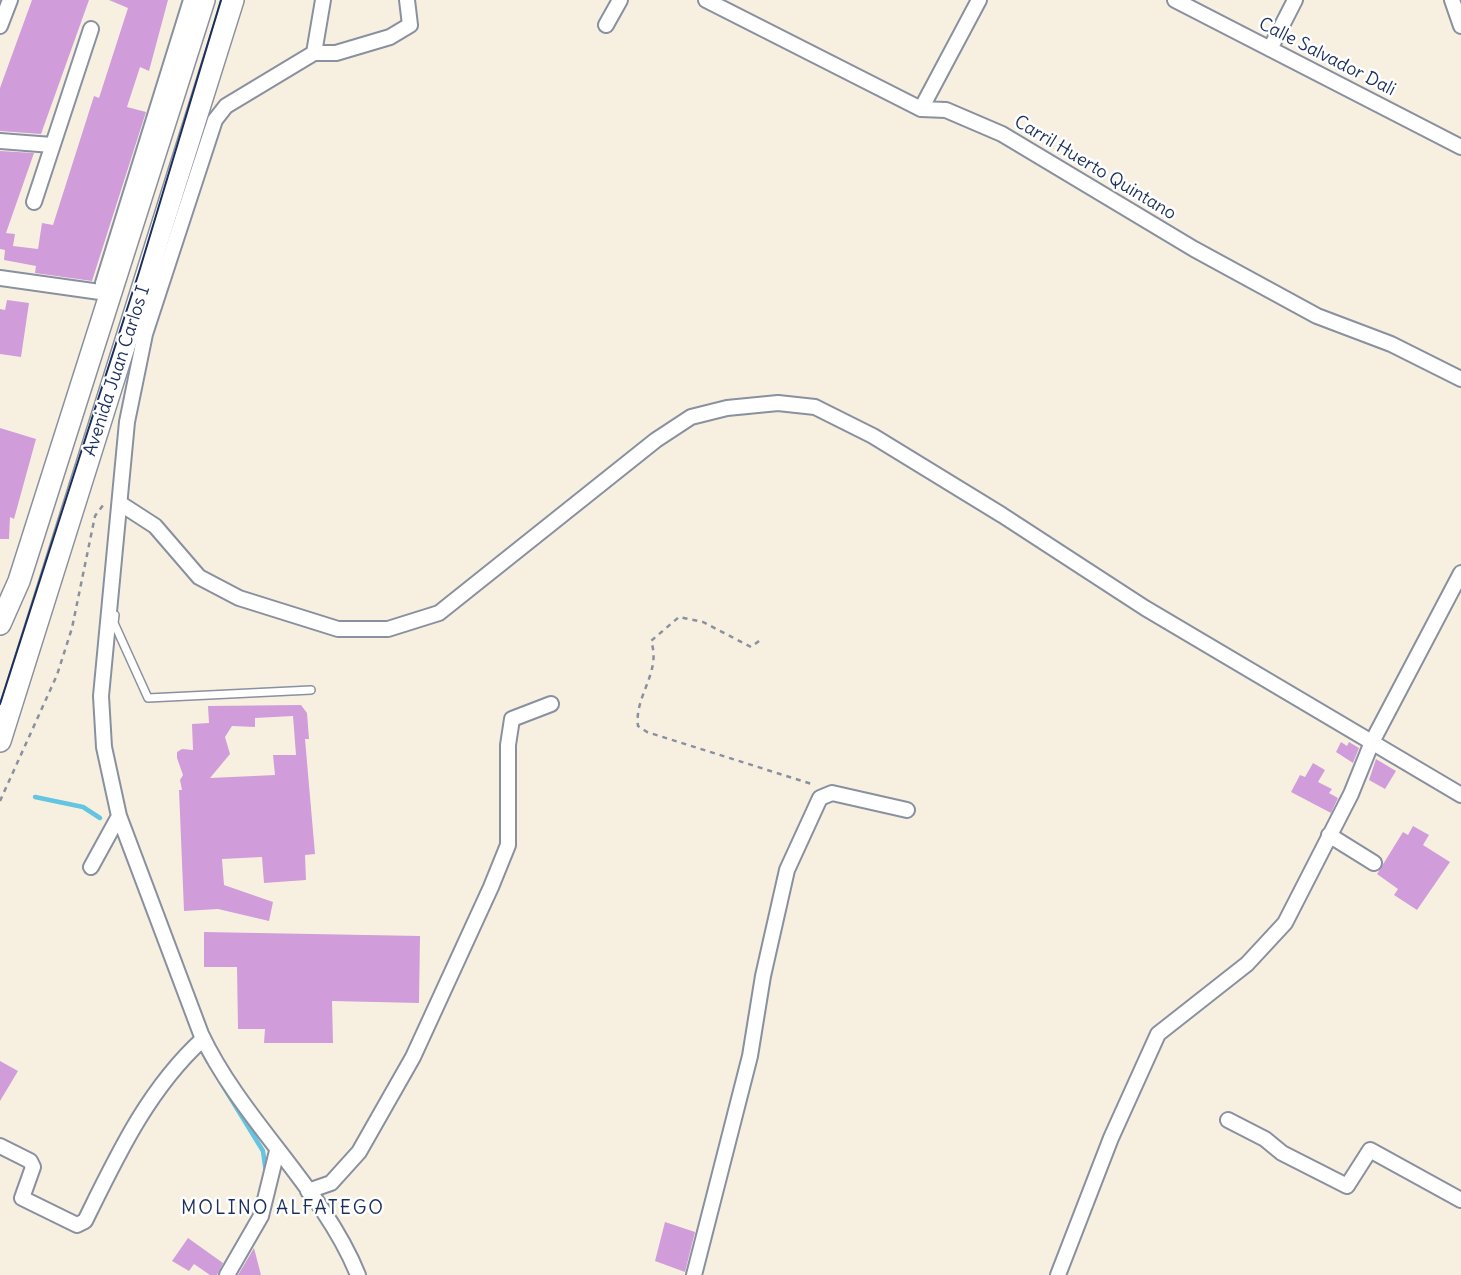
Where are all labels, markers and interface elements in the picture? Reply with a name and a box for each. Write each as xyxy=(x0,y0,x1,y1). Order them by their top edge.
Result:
street label: Calle Salvador Dali xyxy=(1255,13,1399,101)
street label: Carril Huerto Quintano xyxy=(1010,111,1180,225)
street label: Avenida Juan Carlos I xyxy=(79,283,155,459)
district label: MOLINO ALFATEGO xyxy=(183,1198,383,1220)

